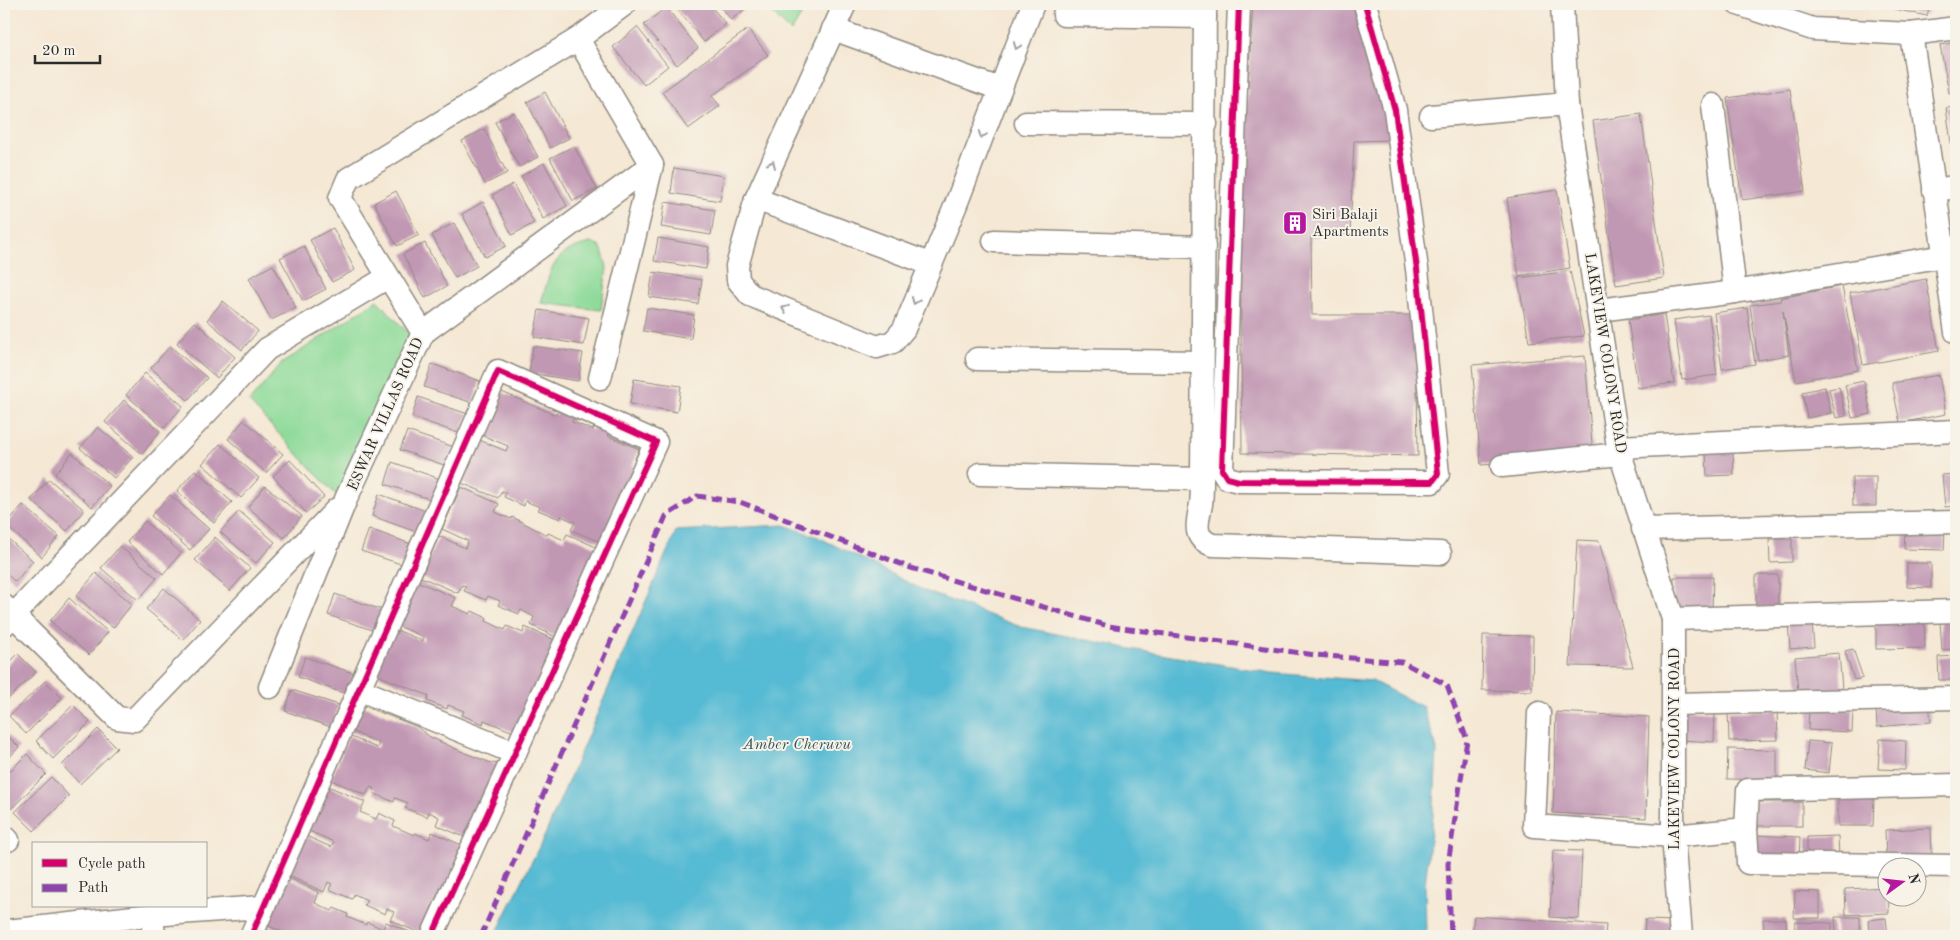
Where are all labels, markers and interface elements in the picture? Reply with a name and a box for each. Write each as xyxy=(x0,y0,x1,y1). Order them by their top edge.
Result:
scale bar xyxy=(35,32,100,64)
one-way arrow xyxy=(1012,42,1022,50)
text: 20 m xyxy=(42,44,76,59)
one-way arrow xyxy=(978,130,989,139)
one-way arrow xyxy=(766,160,777,169)
place label: Siri Balaji Apartments xyxy=(1312,208,1389,240)
building icon: Siri Balaji Apartments xyxy=(1282,210,1308,236)
street label: LAKEVIEW COLONY ROAD xyxy=(1581,252,1628,454)
one-way arrow xyxy=(910,297,920,305)
one-way arrow xyxy=(782,305,790,315)
street label: ESWAR VILLAS ROAD xyxy=(346,336,427,493)
street label: LAKEVIEW COLONY ROAD xyxy=(1668,648,1683,850)
water label: Amber Cheruvu xyxy=(742,737,851,753)
legend xyxy=(32,842,208,908)
text: Cycle path xyxy=(78,857,146,872)
north arrow xyxy=(1878,858,1928,908)
text: N xyxy=(1905,872,1922,886)
text: Path xyxy=(78,881,108,896)

